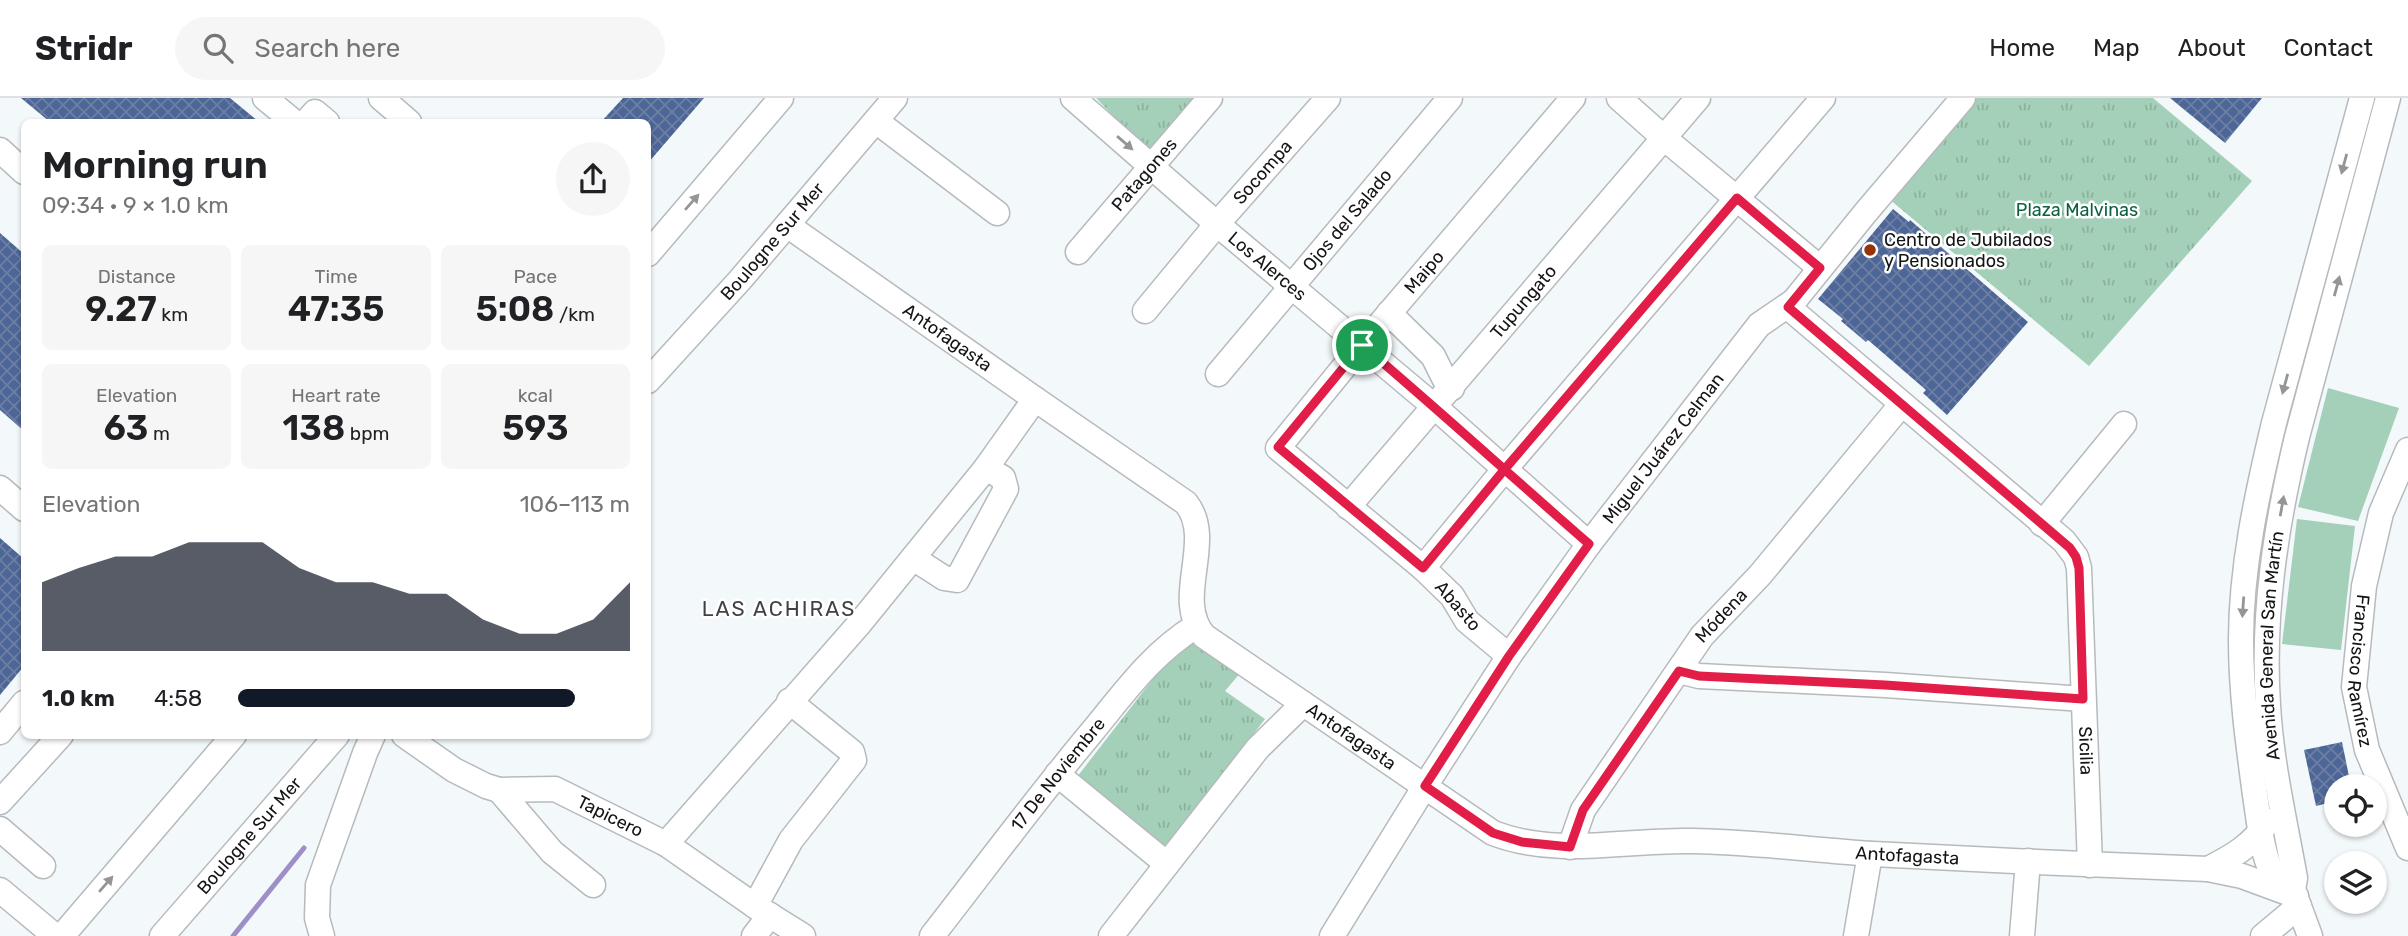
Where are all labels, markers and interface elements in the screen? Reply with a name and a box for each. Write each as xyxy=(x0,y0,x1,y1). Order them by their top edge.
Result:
search box xyxy=(175,17,665,80)
text: Stridr xyxy=(35,29,133,68)
icon: search xyxy=(199,29,237,67)
text: Search here xyxy=(255,33,400,64)
text: Home xyxy=(1989,34,2055,62)
text: Map xyxy=(2093,34,2140,62)
text: About xyxy=(2178,34,2246,62)
text: Contact xyxy=(2284,34,2373,62)
street label: Patagones xyxy=(1107,133,1182,216)
one-way arrow xyxy=(1116,135,1133,150)
street label: Socompa xyxy=(1228,135,1297,209)
text: Morning run xyxy=(42,142,268,188)
button: share xyxy=(556,142,630,216)
one-way arrow xyxy=(2338,153,2349,175)
street label: Ojos del Salado xyxy=(1298,165,1397,276)
street label: Boulogne Sur Mer xyxy=(716,178,829,305)
text: 09:34 · 9 × 1.0 km xyxy=(42,191,229,219)
one-way arrow xyxy=(684,193,699,210)
park label: Plaza Malvinas xyxy=(2016,199,2138,221)
street label: Los Alerces xyxy=(1224,227,1311,305)
place label: Centro de Jubilados y Pensionados xyxy=(1884,229,2052,272)
marker: Centro de Jubilados y Pensionados xyxy=(1862,242,1878,258)
street label: Maipo xyxy=(1400,246,1449,298)
street label: Tupungato xyxy=(1486,260,1561,343)
text: Distance xyxy=(98,265,176,288)
text: Time xyxy=(314,265,358,288)
text: Pace xyxy=(514,265,557,288)
one-way arrow xyxy=(2333,275,2343,296)
text: 9.27 xyxy=(85,288,157,330)
text: 47:35 xyxy=(288,288,384,330)
text: 5:08 xyxy=(476,288,554,330)
street label: Antofagasta xyxy=(899,299,996,376)
text: km xyxy=(157,303,188,326)
text: /km xyxy=(554,303,595,326)
pin xyxy=(1332,315,1392,375)
icon: arrive xyxy=(1343,326,1381,364)
street label: Miguel Juárez Celman xyxy=(1598,369,1729,528)
one-way arrow xyxy=(2279,373,2290,395)
text: Elevation xyxy=(96,384,177,407)
text: Heart rate xyxy=(291,384,381,407)
text: kcal xyxy=(518,384,553,407)
text: 63 xyxy=(103,407,148,449)
text: 138 xyxy=(283,407,345,449)
text: 593 xyxy=(502,407,569,449)
text: m xyxy=(148,422,170,445)
text: bpm xyxy=(345,422,389,445)
text: Elevation xyxy=(42,490,141,518)
text: 106–113 m xyxy=(520,490,630,518)
one-way arrow xyxy=(2277,495,2288,517)
street label: Avenida General San Martín xyxy=(2256,529,2289,762)
street label: Abasto xyxy=(1430,576,1486,636)
street label: Módena xyxy=(1690,584,1752,647)
street label: Francisco Ramírez xyxy=(2343,593,2377,749)
district label: LAS ACHIRAS xyxy=(702,596,856,621)
one-way arrow xyxy=(2237,596,2248,618)
text: 1.0 km xyxy=(42,684,115,712)
text: 4:58 xyxy=(154,684,202,712)
street label: Antofagasta xyxy=(1302,698,1400,775)
street label: 17 De Noviembre xyxy=(1006,713,1110,835)
street label: Sicilia xyxy=(2074,726,2098,775)
street label: Boulogne Sur Mer xyxy=(192,772,306,899)
map controls xyxy=(2324,774,2387,914)
button: locate xyxy=(2324,774,2387,837)
street label: Tapicero xyxy=(574,791,647,842)
street label: Antofagasta xyxy=(1855,842,1960,869)
button: layers xyxy=(2324,851,2387,914)
one-way arrow xyxy=(98,875,114,893)

